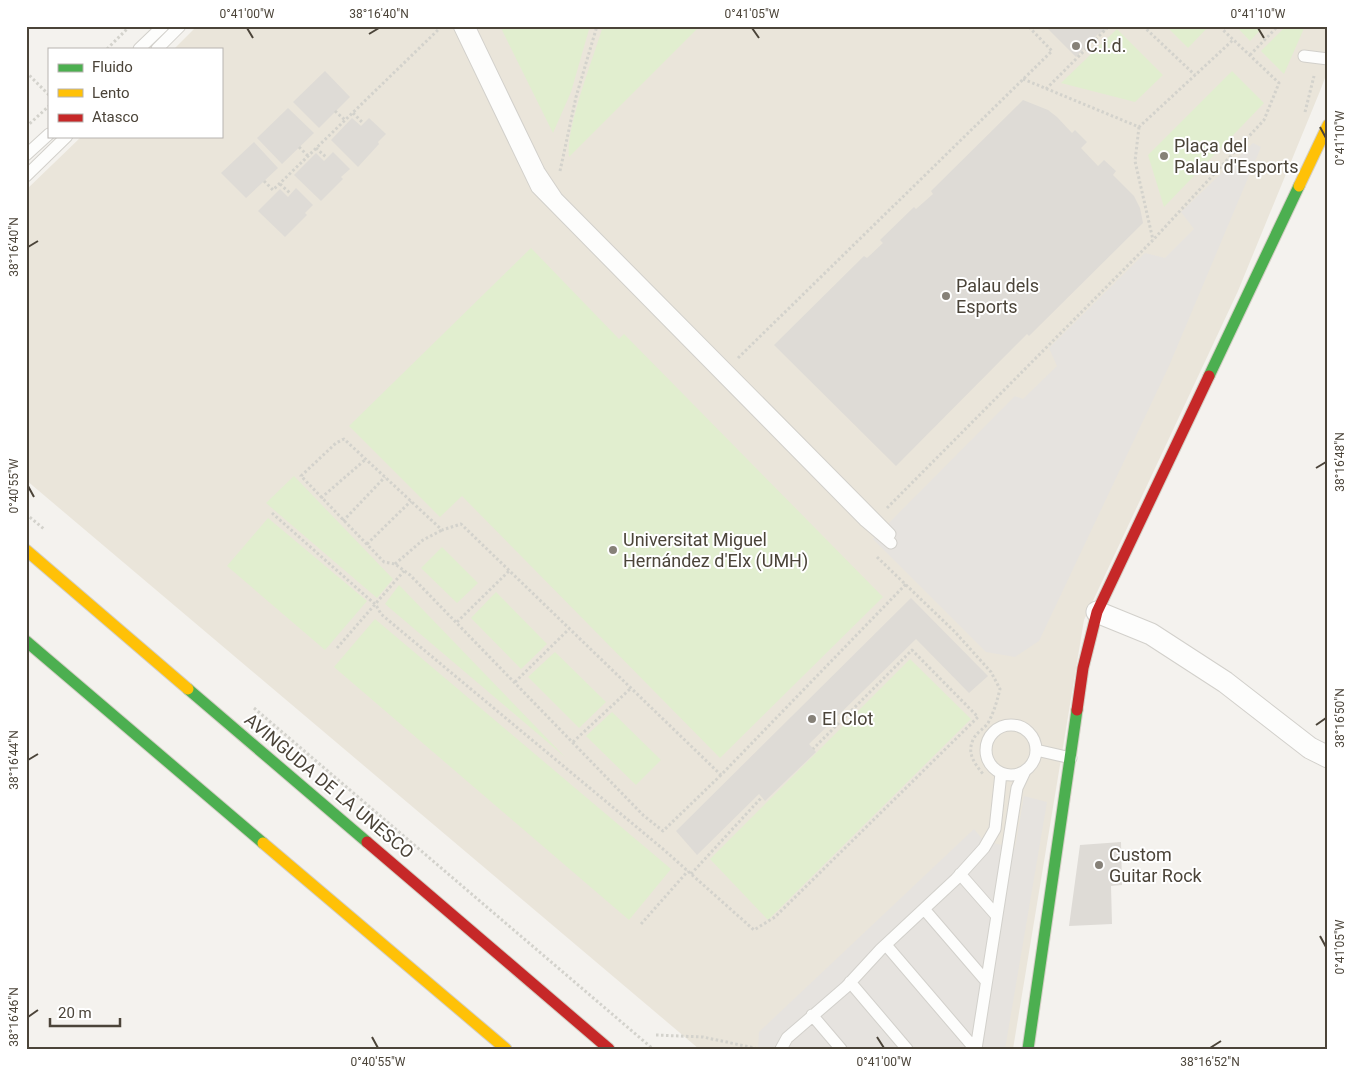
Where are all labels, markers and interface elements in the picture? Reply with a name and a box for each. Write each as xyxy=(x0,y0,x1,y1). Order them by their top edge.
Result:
text: 0°41'00"W xyxy=(220,7,275,21)
text: 38°16'40"N xyxy=(349,7,409,21)
text: 0°41'05"W xyxy=(725,7,780,21)
text: 0°41'10"W xyxy=(1231,7,1286,21)
place label: C.i.d. xyxy=(1086,35,1126,56)
marker: C.i.d. xyxy=(1070,40,1082,52)
legend xyxy=(48,48,222,138)
text: Fluido xyxy=(92,58,133,76)
text: Lento xyxy=(92,84,130,102)
text: Atasco xyxy=(92,108,139,126)
text: 0°41'10"W xyxy=(1333,110,1347,165)
place label: Plaça del Palau d'Esports xyxy=(1174,135,1299,177)
marker: Plaça del Palau d'Esports xyxy=(1158,150,1170,162)
text: 38°16'40"N xyxy=(7,217,21,277)
place label: Palau dels Esports xyxy=(956,275,1039,317)
marker: Palau dels Esports xyxy=(940,290,952,302)
text: 38°16'48"N xyxy=(1333,432,1347,492)
text: 0°40'55"W xyxy=(7,458,21,513)
place label: Universitat Miguel Hernández d'Elx (UMH) xyxy=(623,529,808,572)
marker: Universitat Miguel Hernández d'Elx (UMH) xyxy=(607,544,619,556)
text: 38°16'50"N xyxy=(1333,688,1347,748)
place label: El Clot xyxy=(822,708,873,729)
street label: AVINGUDA DE LA UNESCO xyxy=(241,709,418,862)
marker: El Clot xyxy=(806,713,818,725)
text: 38°16'44"N xyxy=(7,730,21,790)
place label: Custom Guitar Rock xyxy=(1109,844,1203,886)
marker: Custom Guitar Rock xyxy=(1093,859,1105,871)
text: 0°41'05"W xyxy=(1333,919,1347,974)
text: 38°16'46"N xyxy=(7,987,21,1047)
scale bar xyxy=(50,995,120,1027)
text: 20 m xyxy=(58,1004,92,1022)
text: 0°40'55"W xyxy=(351,1055,406,1069)
text: 0°41'00"W xyxy=(857,1055,912,1069)
text: 38°16'52"N xyxy=(1180,1055,1240,1069)

